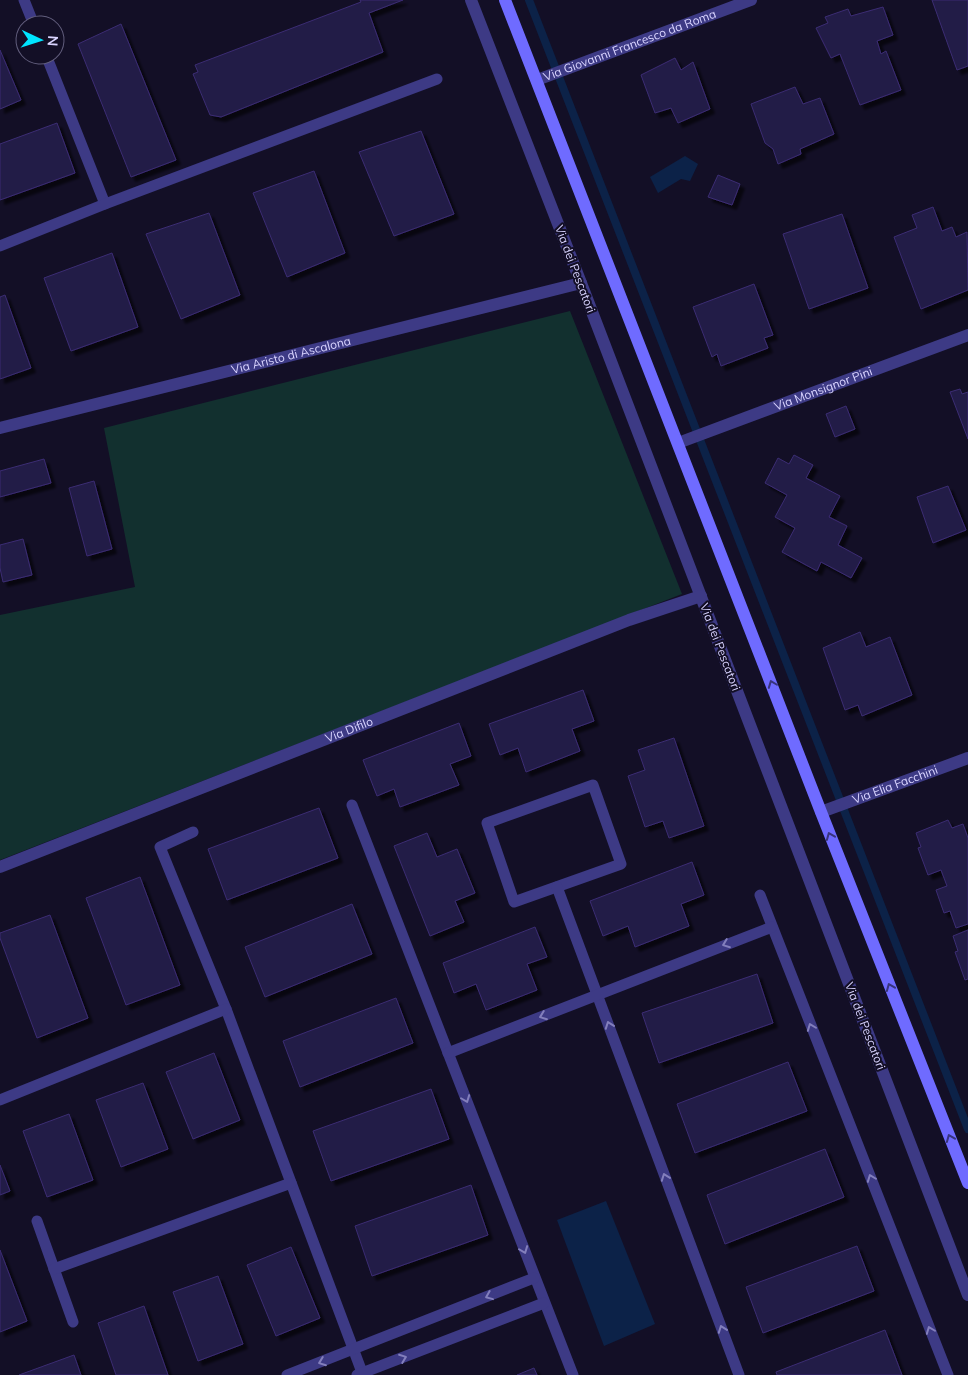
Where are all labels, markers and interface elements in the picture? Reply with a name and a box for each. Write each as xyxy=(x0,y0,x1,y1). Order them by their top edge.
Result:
street label: Via Giovanni Francesco da Roma xyxy=(541,6,718,84)
north arrow xyxy=(15,15,65,65)
text: N xyxy=(44,35,62,47)
street label: Via dei Pescatori xyxy=(552,223,599,315)
street label: Via Aristo di Ascalona xyxy=(230,333,352,377)
street label: Via Monsignor Pini xyxy=(772,363,874,414)
street label: Via dei Pescatori xyxy=(697,601,744,693)
one-way arrow xyxy=(767,680,778,689)
street label: Via Difilo xyxy=(323,713,375,746)
street label: Via Elia Facchini xyxy=(850,762,940,807)
one-way arrow xyxy=(826,832,836,840)
one-way arrow xyxy=(723,939,731,949)
street label: Via dei Pescatori xyxy=(842,980,889,1072)
one-way arrow xyxy=(886,983,896,992)
one-way arrow xyxy=(539,1010,547,1020)
one-way arrow xyxy=(604,1021,614,1029)
one-way arrow xyxy=(807,1023,818,1032)
one-way arrow xyxy=(460,1094,470,1103)
one-way arrow xyxy=(946,1134,956,1143)
one-way arrow xyxy=(661,1173,671,1182)
one-way arrow xyxy=(867,1175,877,1183)
one-way arrow xyxy=(518,1246,528,1254)
one-way arrow xyxy=(485,1289,494,1300)
one-way arrow xyxy=(718,1326,728,1334)
one-way arrow xyxy=(926,1326,936,1334)
one-way arrow xyxy=(398,1353,407,1364)
one-way arrow xyxy=(318,1356,326,1366)

